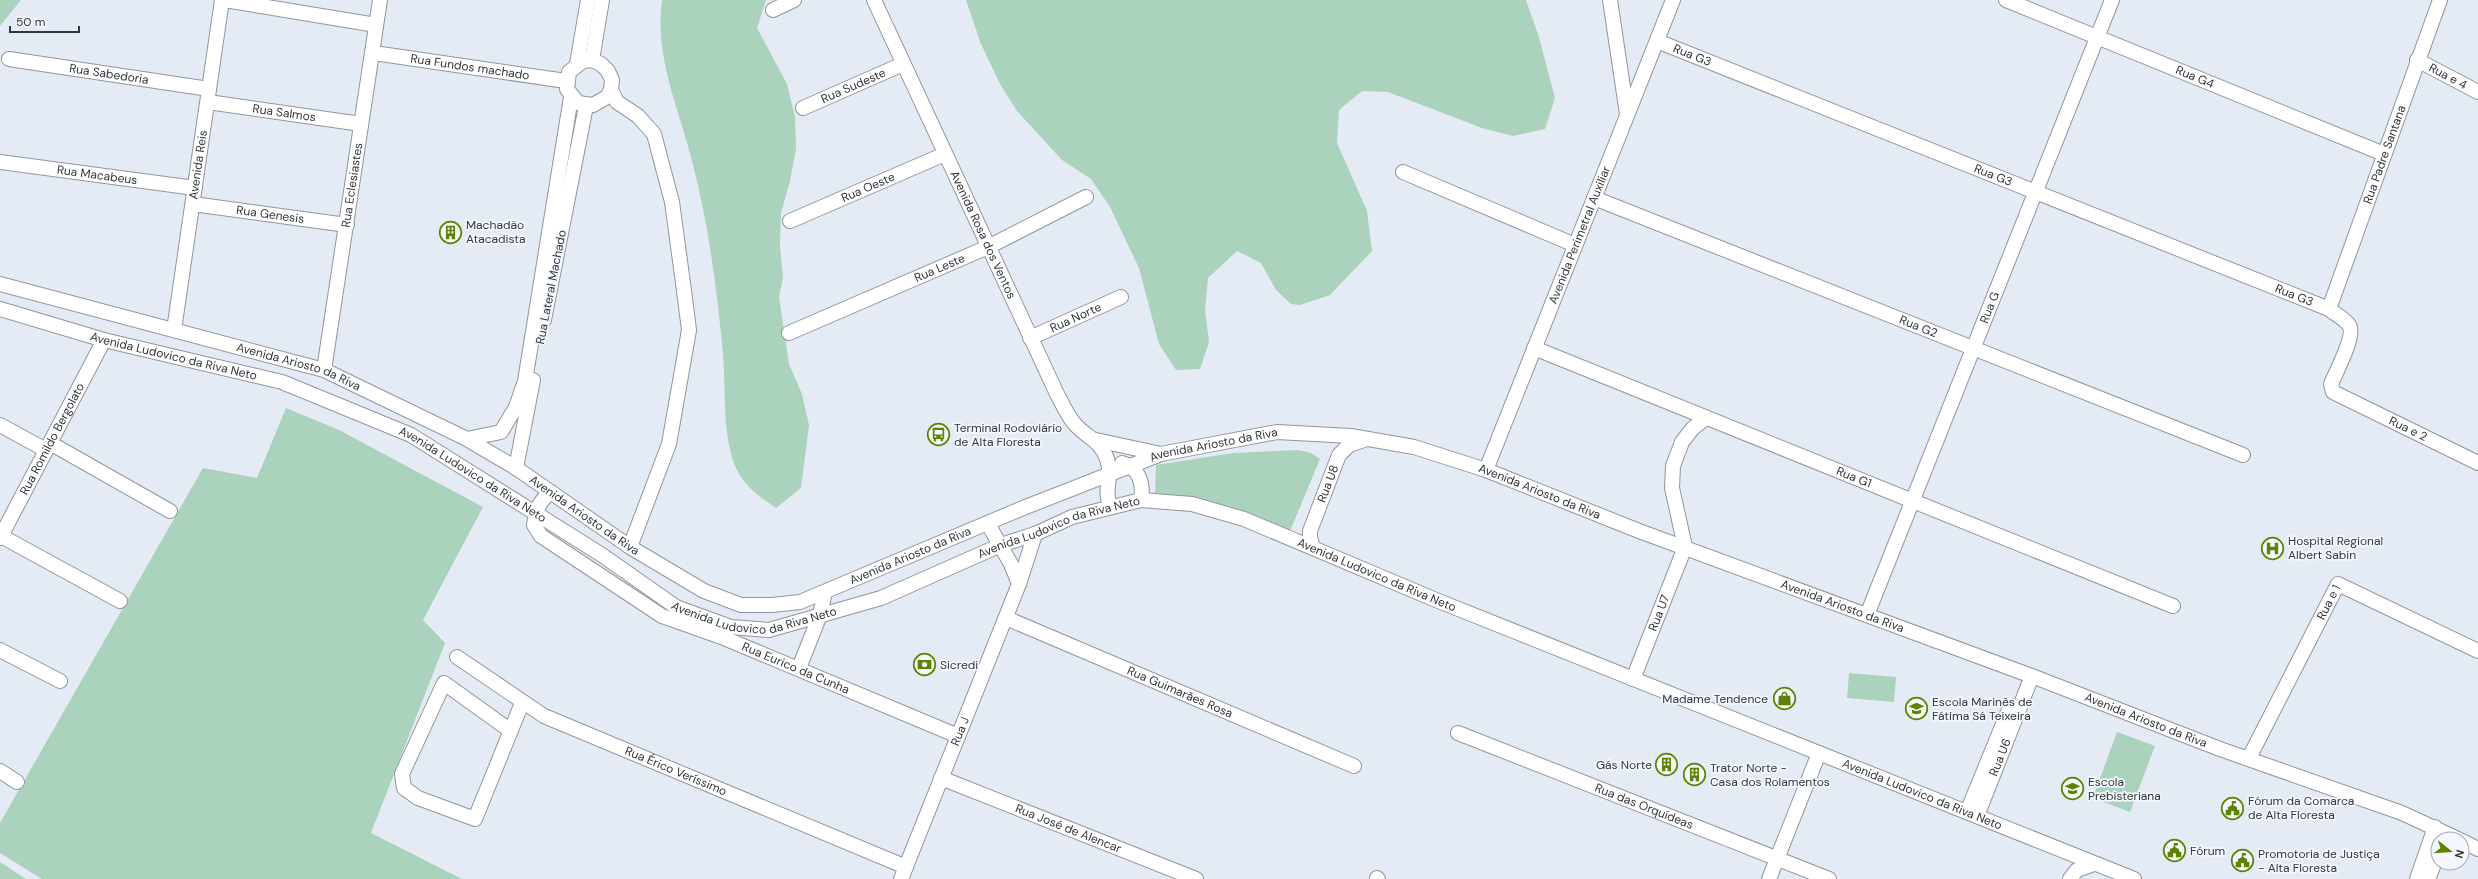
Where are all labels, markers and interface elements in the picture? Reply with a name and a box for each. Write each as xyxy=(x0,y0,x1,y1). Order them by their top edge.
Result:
scale bar xyxy=(10,8,79,34)
text: 50 m xyxy=(16,14,45,30)
street label: Rua G3 xyxy=(1671,40,1714,70)
street label: Rua Fundos machado xyxy=(409,50,531,84)
street label: Rua Sabedoria xyxy=(68,60,150,88)
street label: Rua e 4 xyxy=(2426,60,2470,93)
street label: Rua G4 xyxy=(2173,62,2217,92)
street label: Rua Sudeste xyxy=(818,65,888,107)
street label: Rua Salmos xyxy=(251,100,317,125)
street label: Rua Padre Santana xyxy=(2359,103,2410,206)
street label: Avenida Reis xyxy=(185,129,211,200)
street label: Rua Eclesiastes xyxy=(338,142,366,229)
street label: Rua G3 xyxy=(1972,160,2015,190)
street label: Rua Macabeus xyxy=(56,162,138,188)
street label: Avenida Perimetral Auxiliar xyxy=(1545,163,1614,306)
street label: Avenida Rosa dos Ventos xyxy=(946,168,1020,302)
street label: Rua Oeste xyxy=(839,169,898,206)
street label: Rua Genesis xyxy=(235,202,305,227)
place label: Machadão Atacadista xyxy=(466,217,526,247)
building icon: Machadão Atacadista xyxy=(438,219,464,245)
street label: Rua Lateral Machado xyxy=(532,228,570,346)
street label: Rua Leste xyxy=(912,250,968,286)
street label: Rua G3 xyxy=(2273,280,2316,310)
street label: Rua G xyxy=(1976,289,2003,326)
street label: Rua Norte xyxy=(1047,299,1104,336)
street label: Rua G2 xyxy=(1897,312,1940,341)
street label: Avenida Ludovico da Riva Neto xyxy=(88,328,259,384)
street label: Avenida Ariosto da Riva xyxy=(235,339,363,395)
street label: Rua Romildo Bergolato xyxy=(16,380,88,498)
street label: Rua e 2 xyxy=(2386,413,2430,445)
place label: Terminal Rodoviário de Alta Floresta xyxy=(954,420,1062,450)
bus stop icon: Terminal Rodoviário de Alta Floresta xyxy=(925,422,951,448)
street label: Avenida Ludovico da Riva Neto xyxy=(397,423,550,526)
street label: Avenida Ariosto da Riva xyxy=(1147,424,1279,466)
street label: Avenida Ariosto da Riva xyxy=(1476,460,1603,523)
street label: Rua U8 xyxy=(1314,463,1342,505)
street label: Rua G1 xyxy=(1834,463,1874,491)
street label: Avenida Ariosto da Riva xyxy=(526,472,642,559)
street label: Avenida Ludovico da Riva Neto xyxy=(975,493,1142,562)
street label: Avenida Ariosto da Riva xyxy=(847,523,973,588)
place label: Hospital Regional Albert Sabin xyxy=(2288,533,2383,563)
street label: Avenida Ludovico da Riva Neto xyxy=(1295,534,1459,615)
hospital icon: Hospital Regional Albert Sabin xyxy=(2260,535,2286,561)
street label: Avenida Ariosto da Riva xyxy=(1779,576,1906,636)
street label: Rua e 1 xyxy=(2313,582,2344,623)
street label: Rua U7 xyxy=(1645,592,1673,634)
street label: Avenida Ludovico da Riva Neto xyxy=(668,598,838,638)
street label: Rua Eurico da Cunha xyxy=(740,638,852,698)
bank icon: Sicredi xyxy=(912,652,938,678)
place label: Sicredi xyxy=(940,657,978,673)
street label: Rua Guimarães Rosa xyxy=(1125,662,1235,722)
shop icon: Madame Tendence xyxy=(1771,686,1797,712)
street label: Avenida Ariosto da Riva xyxy=(2082,689,2209,751)
place label: Madame Tendence xyxy=(1662,691,1768,707)
place label: Escola Marinês de Fátima Sá Teixeira xyxy=(1932,694,2033,724)
school or university icon: Escola Marinês de Fátima Sá Teixeira xyxy=(1904,696,1930,722)
street label: Rua J xyxy=(947,715,973,748)
street label: Rua U6 xyxy=(1985,736,2015,779)
street label: Rua Érico Veríssimo xyxy=(622,743,729,799)
building icon: Gás Norte xyxy=(1654,752,1680,778)
street label: Avenida Ludovico da Riva Neto xyxy=(1840,755,2005,833)
place label: Gás Norte xyxy=(1596,757,1652,773)
place label: Trator Norte - Casa dos Rolamentos xyxy=(1710,760,1830,790)
building icon: Trator Norte - Casa dos Rolamentos xyxy=(1681,762,1707,788)
place label: Escola Prebisteriana xyxy=(2088,774,2161,804)
school or university icon: Escola Prebisteriana xyxy=(2059,776,2085,802)
street label: Rua das Orquídeas xyxy=(1593,780,1696,833)
place label: Fórum da Comarca de Alta Floresta xyxy=(2248,793,2354,823)
public building icon: Fórum da Comarca de Alta Floresta xyxy=(2220,795,2246,821)
street label: Rua José de Alencar xyxy=(1013,800,1124,857)
north arrow xyxy=(2430,831,2470,871)
public building icon: Fórum xyxy=(2162,838,2188,864)
place label: Fórum xyxy=(2190,843,2225,859)
place label: Promotoria de Justiça - Alta Floresta xyxy=(2258,846,2380,876)
public building icon: Promotoria de Justiça - Alta Floresta xyxy=(2229,848,2255,874)
text: N xyxy=(2452,848,2467,860)

